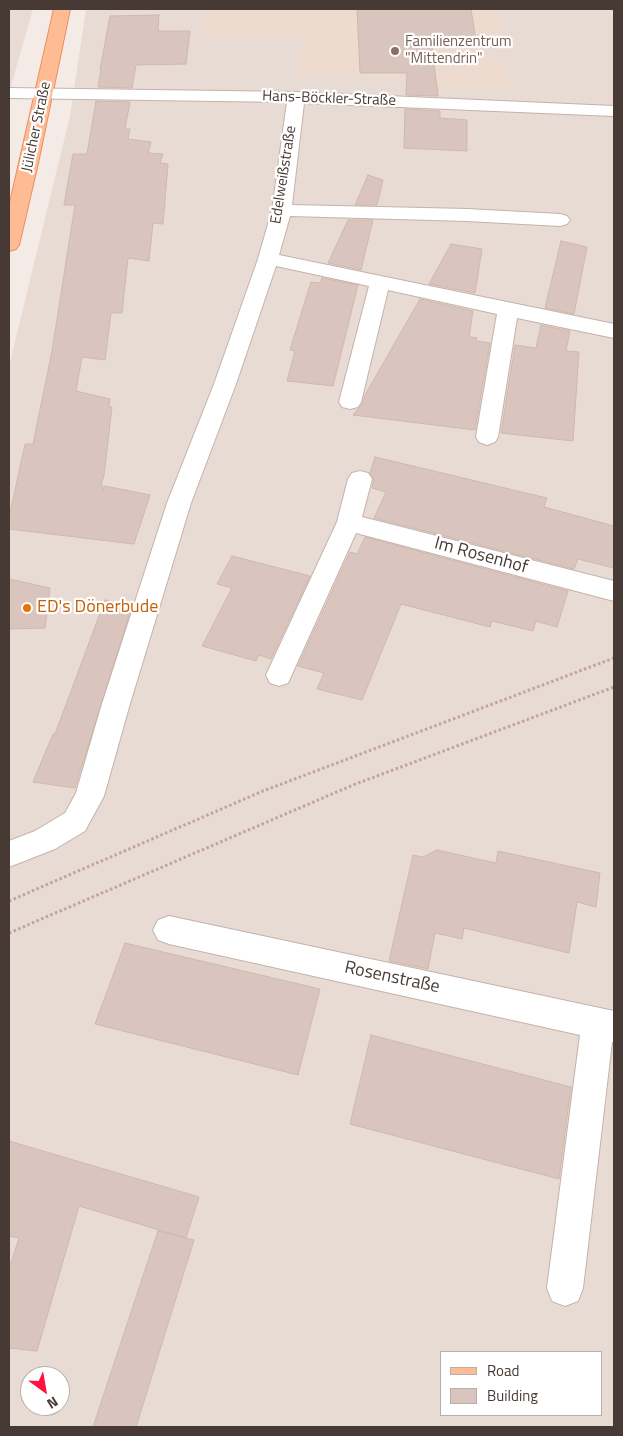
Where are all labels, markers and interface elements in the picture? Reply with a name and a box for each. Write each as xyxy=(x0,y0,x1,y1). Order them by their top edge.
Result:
place label: Familienzentrum "Mittendrin" xyxy=(405,33,511,68)
marker: Familienzentrum "Mittendrin" xyxy=(389,45,401,57)
street label: Jülicher Straße xyxy=(19,80,55,174)
street label: Hans-Böckler-Straße xyxy=(262,88,396,110)
street label: Edelweißstraße xyxy=(267,125,301,225)
street label: Im Rosenhof xyxy=(432,533,530,579)
place label: ED's Dönerbude xyxy=(37,597,158,619)
marker: ED's Dönerbude xyxy=(21,602,33,614)
street label: Rosenstraße xyxy=(342,957,442,999)
legend xyxy=(440,1351,603,1416)
text: Road xyxy=(487,1359,519,1382)
north arrow xyxy=(20,1366,70,1416)
text: Building xyxy=(487,1384,538,1407)
text: N xyxy=(43,1392,62,1415)

